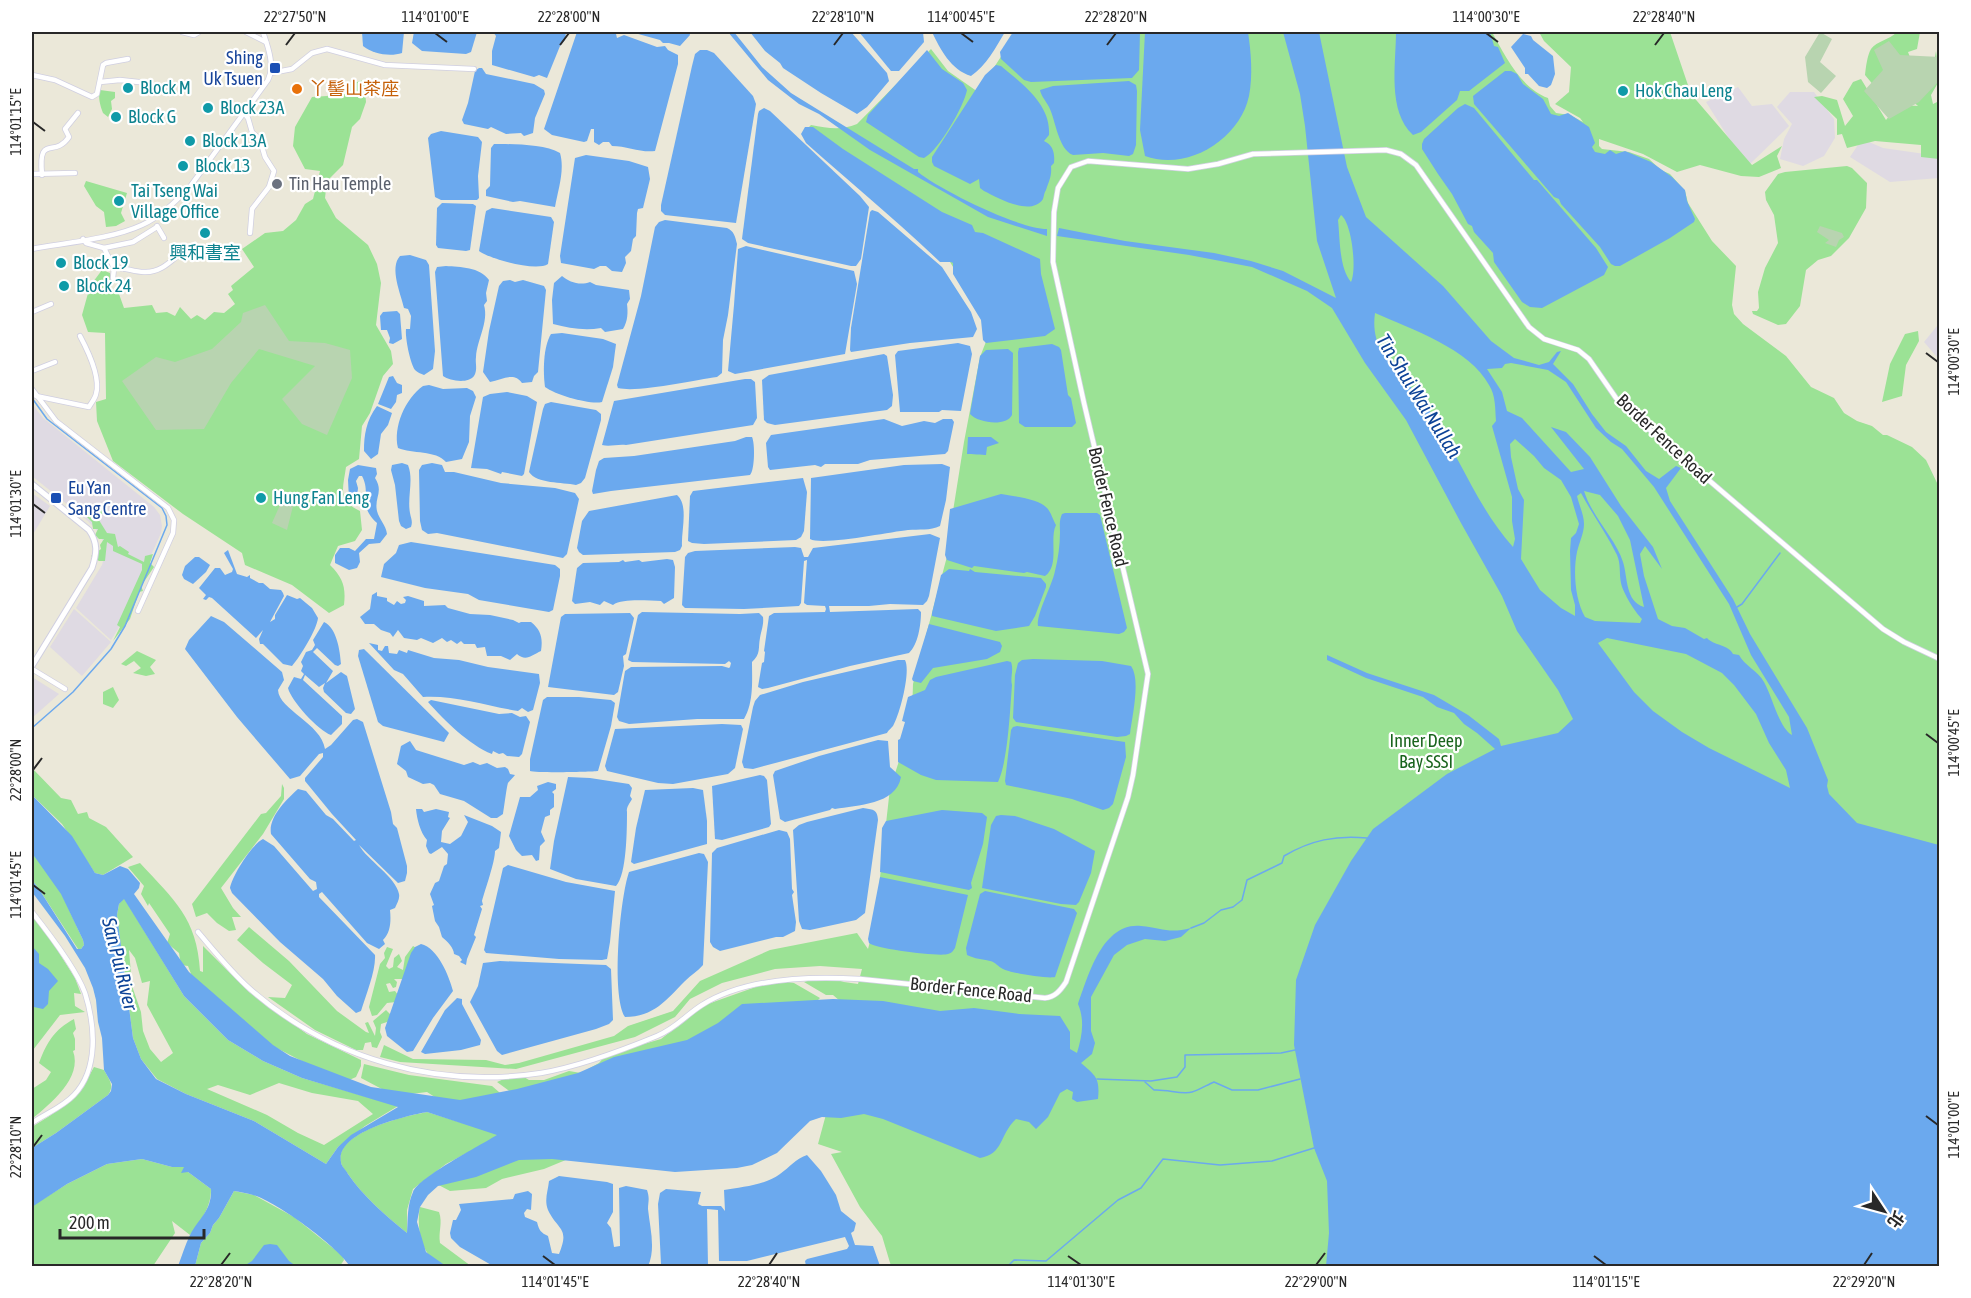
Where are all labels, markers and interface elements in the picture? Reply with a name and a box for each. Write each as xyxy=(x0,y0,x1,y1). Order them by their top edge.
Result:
text: 22°27'50"N xyxy=(264,8,326,25)
text: 114°01'00"E xyxy=(401,8,469,25)
text: 22°28'00"N xyxy=(538,8,600,25)
text: 22°28'10"N xyxy=(812,8,874,25)
text: 114°00'45"E xyxy=(927,8,995,25)
text: 22°28'20"N xyxy=(1085,8,1147,25)
text: 114°00'30"E xyxy=(1452,8,1520,25)
text: 22°28'40"N xyxy=(1633,8,1695,25)
place label: Shing Uk Tsuen xyxy=(203,47,263,89)
marker: Shing Uk Tsuen xyxy=(268,61,282,75)
place label: Block M xyxy=(140,77,191,98)
place label: 丫髻山茶座 xyxy=(309,78,399,99)
place label: Hok Chau Leng xyxy=(1635,80,1733,101)
marker: Block M xyxy=(121,81,135,95)
marker: 丫髻山茶座 xyxy=(290,82,304,96)
marker: Hok Chau Leng xyxy=(1616,84,1630,98)
text: 114°01'15"E xyxy=(7,88,24,156)
place label: Block 23A xyxy=(220,97,285,118)
marker: Block 23A xyxy=(201,101,215,115)
place label: Block G xyxy=(128,106,176,127)
marker: Block G xyxy=(109,110,123,124)
place label: Block 13A xyxy=(202,130,267,151)
marker: Block 13A xyxy=(183,134,197,148)
place label: Block 13 xyxy=(195,155,251,176)
marker: Block 13 xyxy=(176,159,190,173)
place label: Tin Hau Temple xyxy=(289,173,391,194)
marker: Tin Hau Temple xyxy=(270,177,284,191)
place label: Tai Tseng Wai Village Office xyxy=(131,180,219,222)
marker: Tai Tseng Wai Village Office xyxy=(112,194,126,208)
marker: 興和書室 xyxy=(198,226,212,240)
place label: 興和書室 xyxy=(169,242,241,263)
place label: Block 19 xyxy=(73,252,129,273)
marker: Block 19 xyxy=(54,256,68,270)
place label: Block 24 xyxy=(76,275,132,296)
marker: Block 24 xyxy=(57,279,71,293)
text: 114°00'30"E xyxy=(1945,328,1962,396)
water label: Tin Shui Wai Nullah xyxy=(1372,330,1467,462)
street label: Border Fence Road xyxy=(1612,389,1716,488)
street label: Border Fence Road xyxy=(1085,445,1132,569)
text: 114°01'30"E xyxy=(7,470,24,538)
place label: Eu Yan Sang Centre xyxy=(68,477,147,519)
place label: Hung Fan Leng xyxy=(273,487,369,508)
marker: Eu Yan Sang Centre xyxy=(49,491,63,505)
marker: Hung Fan Leng xyxy=(254,491,268,505)
text: 114°00'45"E xyxy=(1945,709,1962,777)
park label: Inner Deep Bay SSSI xyxy=(1390,730,1462,772)
text: 22°28'00"N xyxy=(7,739,24,801)
text: 114°01'45"E xyxy=(7,851,24,919)
water label: San Pui River xyxy=(98,914,143,1014)
street label: Border Fence Road xyxy=(909,973,1033,1006)
text: 114°01'00"E xyxy=(1945,1091,1962,1159)
text: 22°28'10"N xyxy=(7,1116,24,1178)
north arrow xyxy=(1854,1181,1914,1241)
scale bar xyxy=(60,1202,204,1240)
text: 北 xyxy=(1884,1208,1908,1232)
text: 200 m xyxy=(69,1212,110,1233)
text: 22°28'20"N xyxy=(190,1273,252,1290)
text: 114°01'45"E xyxy=(521,1273,589,1290)
text: 22°28'40"N xyxy=(738,1273,800,1290)
text: 114°01'30"E xyxy=(1047,1273,1115,1290)
text: 22°29'00"N xyxy=(1285,1273,1347,1290)
text: 114°01'15"E xyxy=(1572,1273,1640,1290)
text: 22°29'20"N xyxy=(1833,1273,1895,1290)

